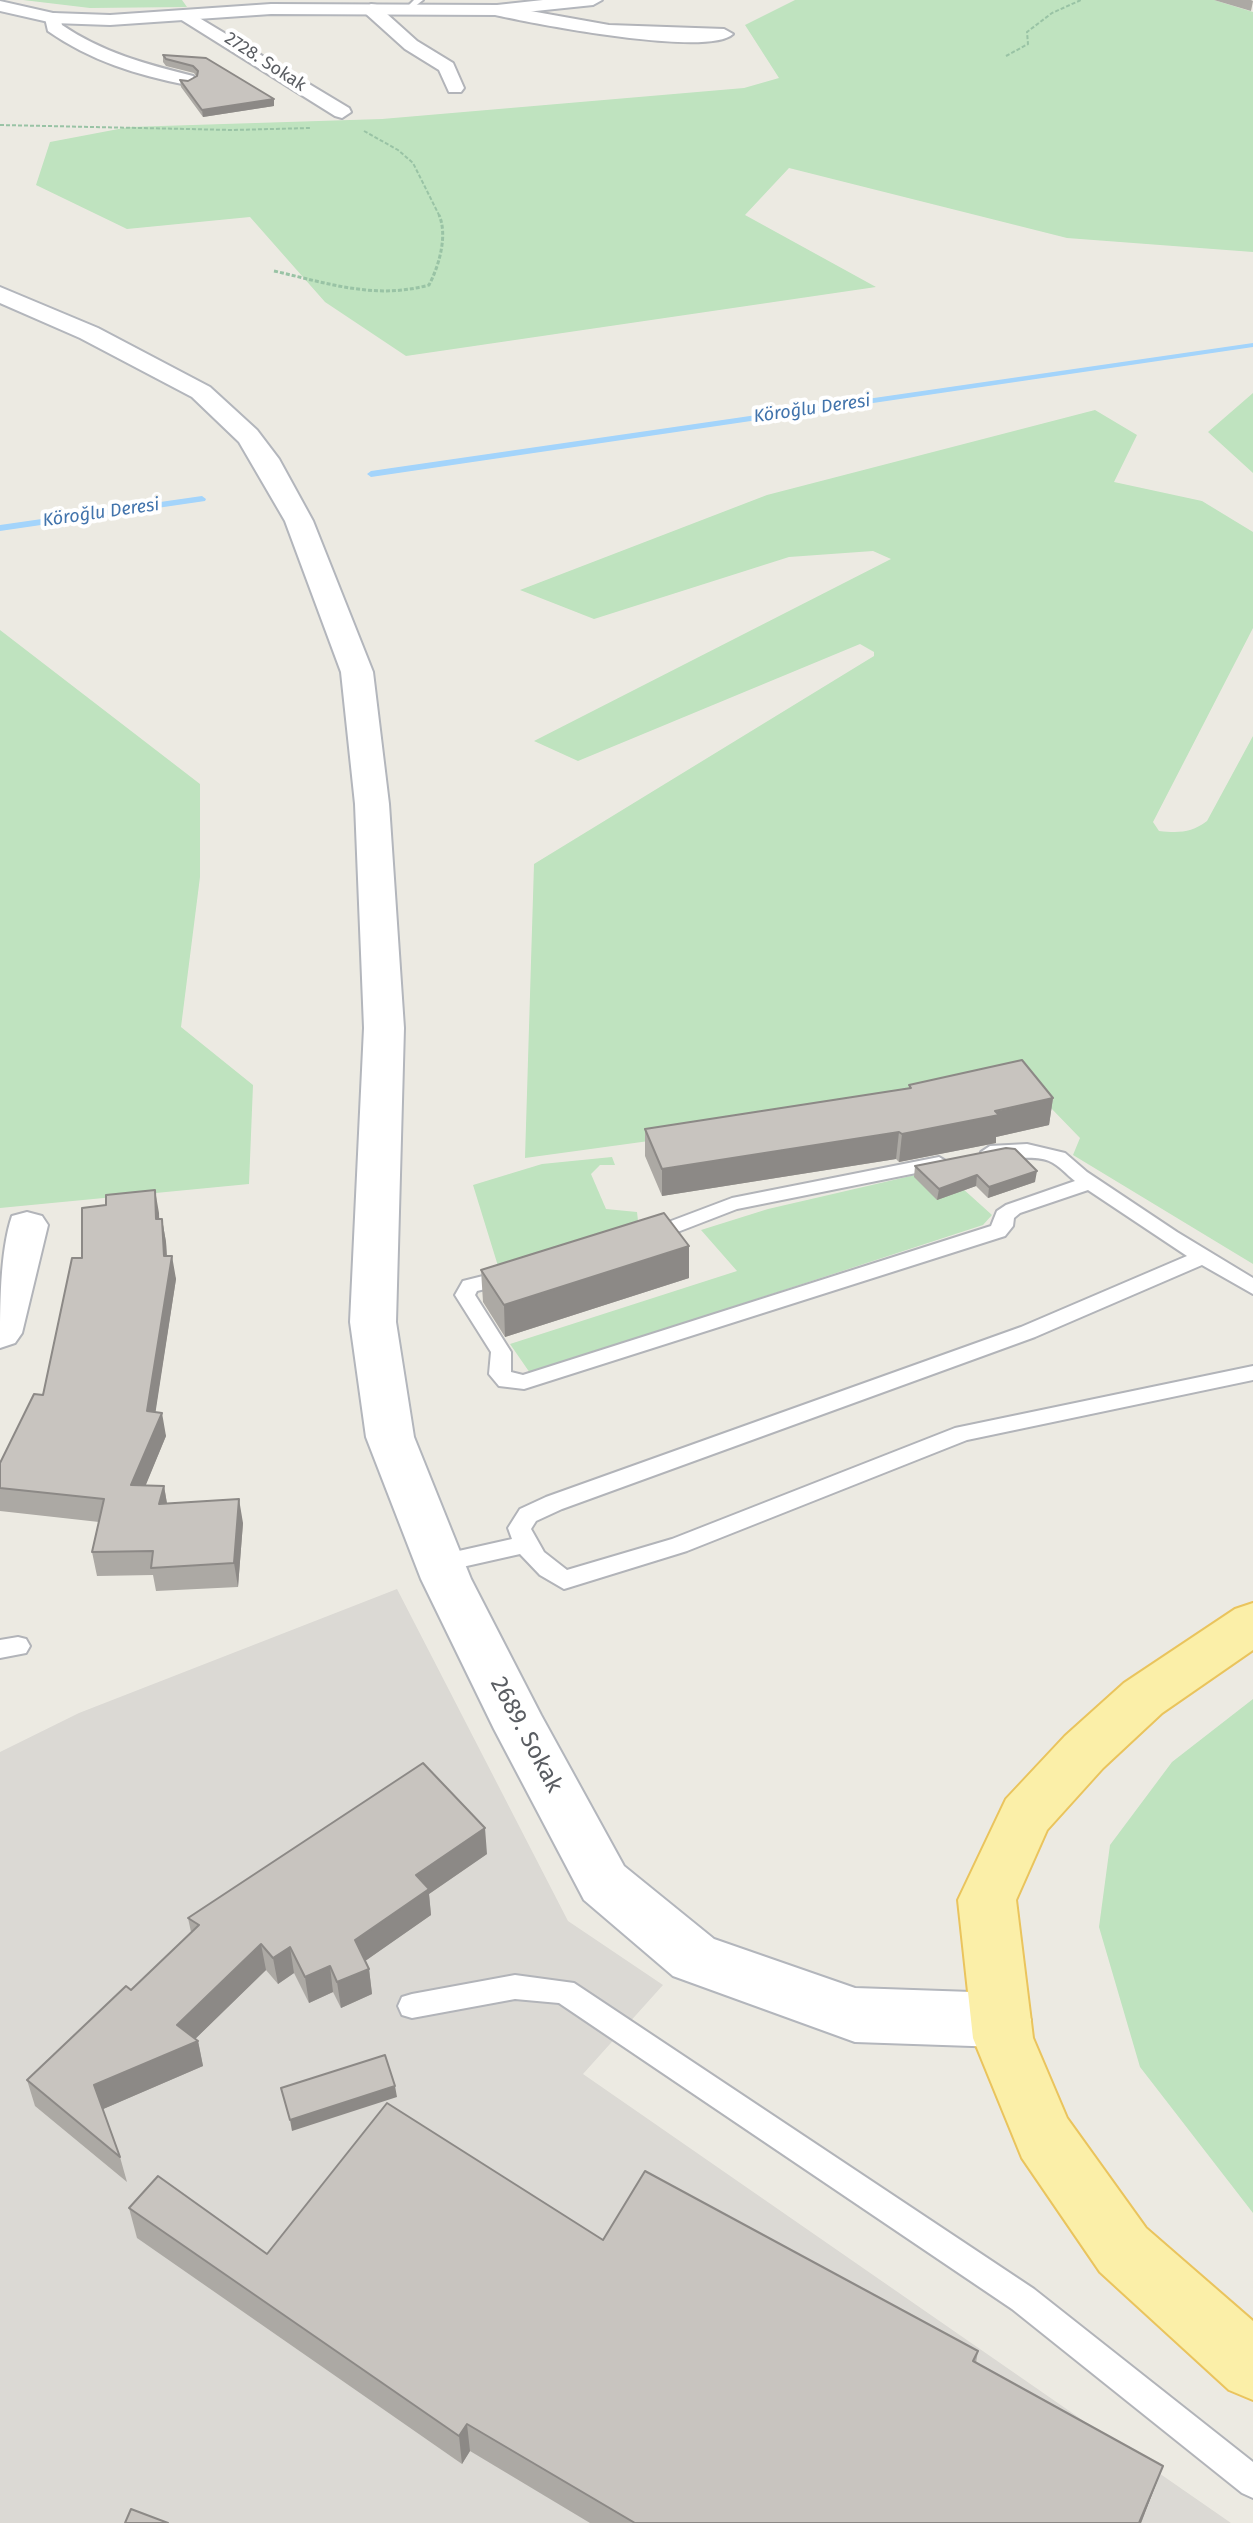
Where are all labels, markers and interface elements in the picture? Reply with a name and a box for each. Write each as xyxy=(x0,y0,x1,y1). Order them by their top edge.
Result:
street label: 2728. Sokak xyxy=(220,28,310,96)
water label: Köroğlu Deresi xyxy=(752,390,872,428)
water label: Köroğlu Deresi xyxy=(41,494,161,532)
street label: 2689. Sokak xyxy=(484,1672,568,1798)

